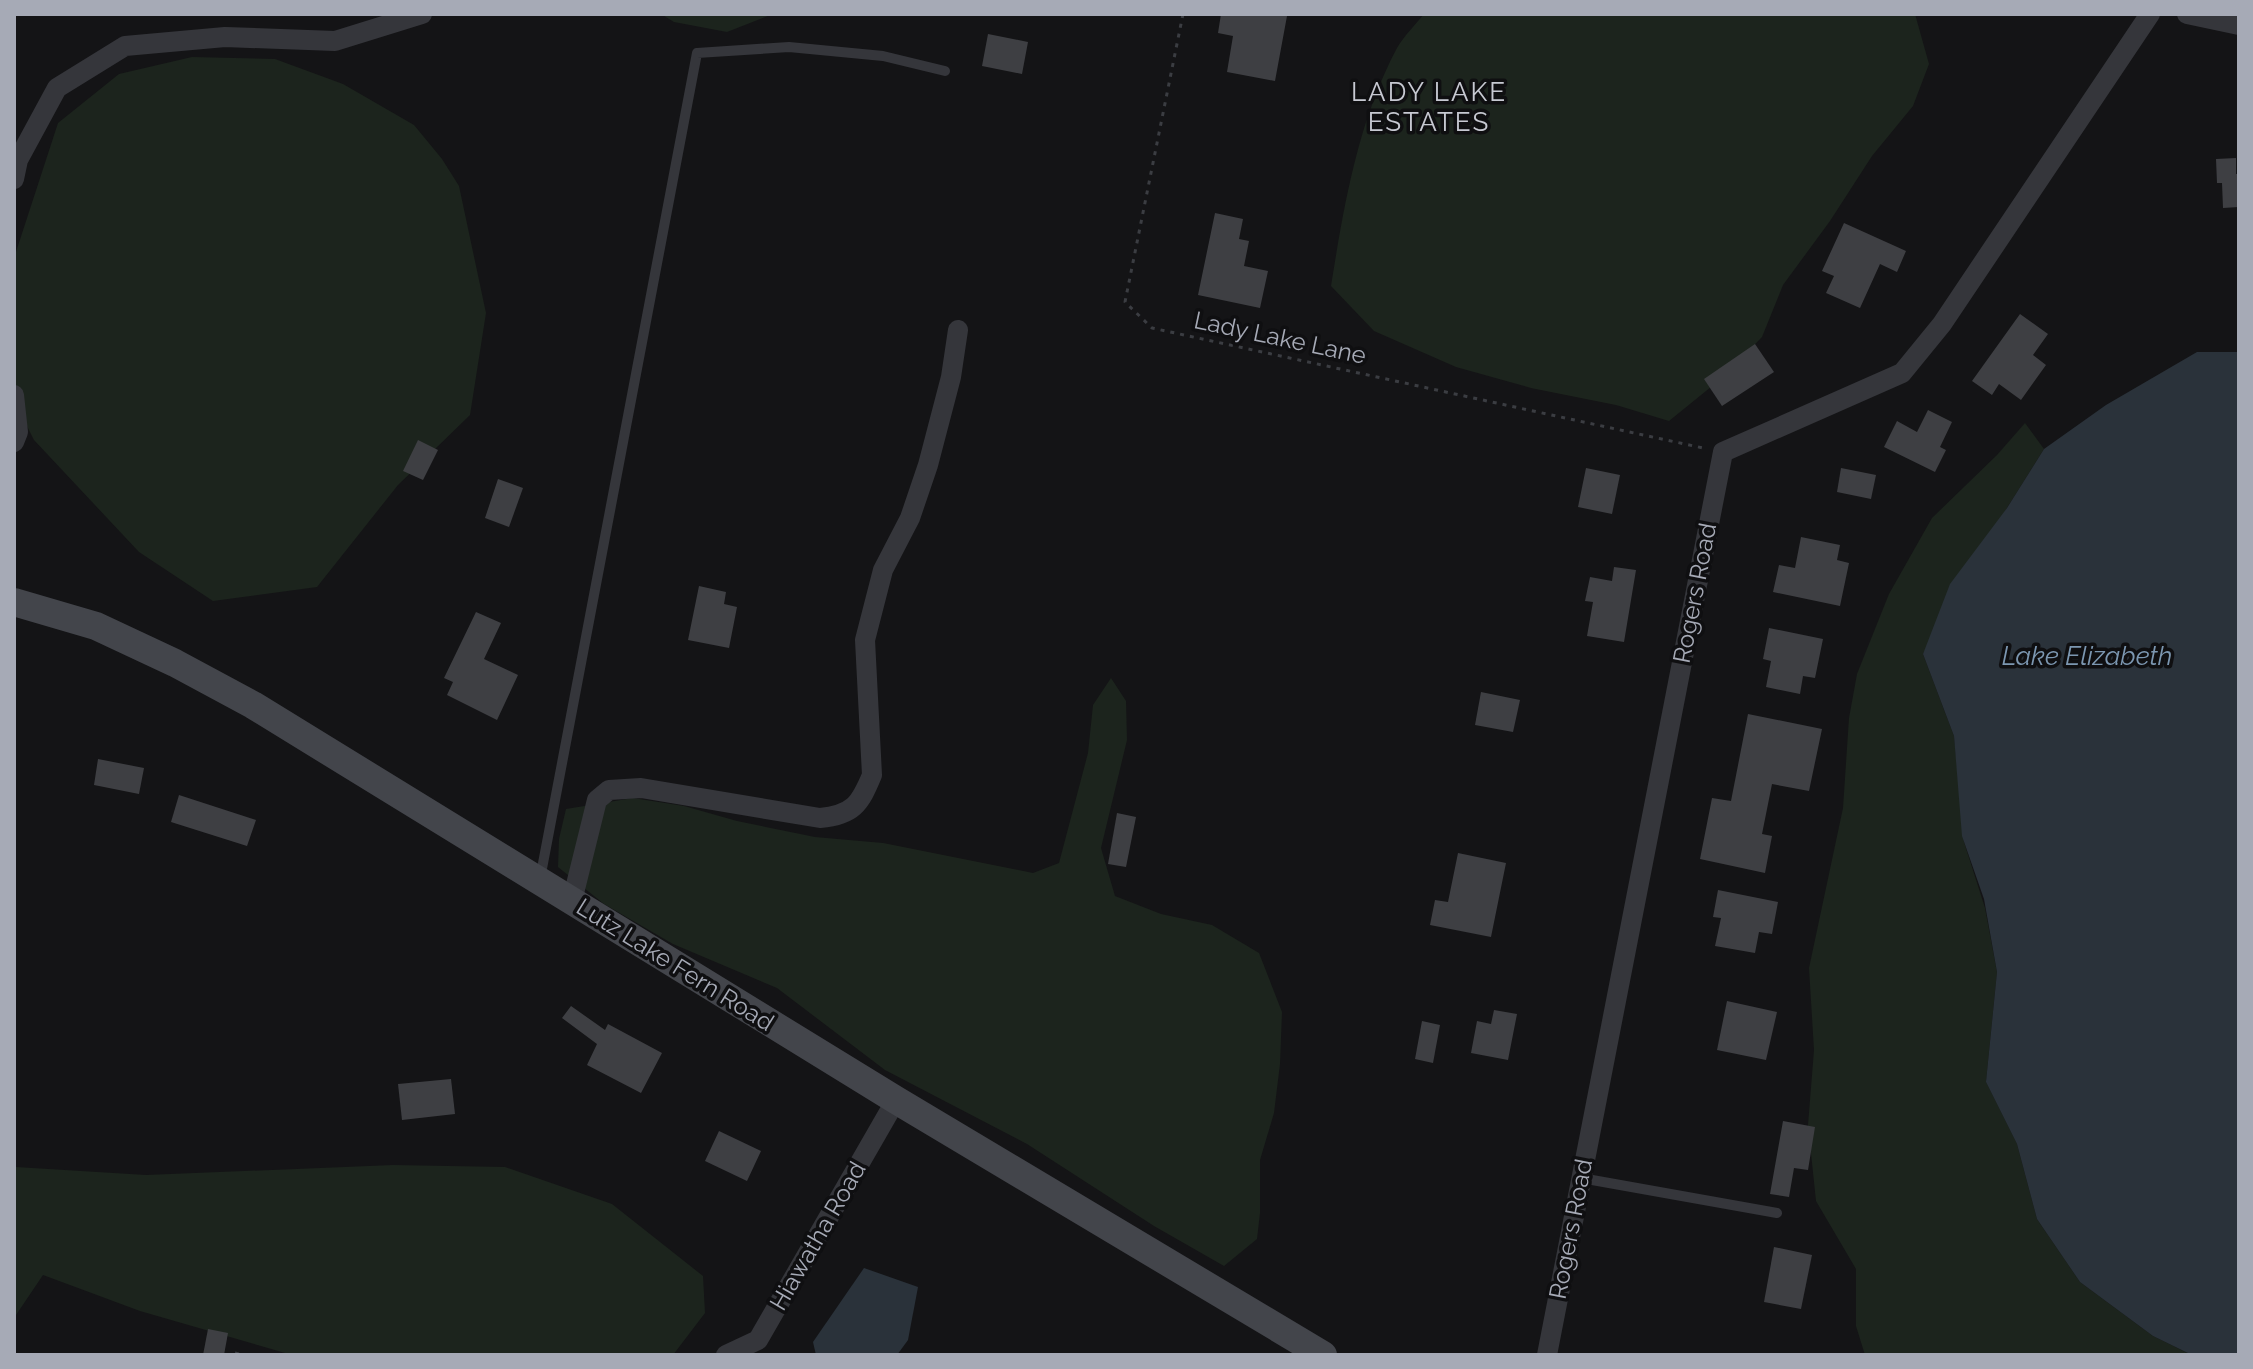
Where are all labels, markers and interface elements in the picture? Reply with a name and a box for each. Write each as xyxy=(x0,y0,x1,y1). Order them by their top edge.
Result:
district label: LADY LAKE ESTATES xyxy=(1351,77,1507,137)
street label: Lady Lake Lane xyxy=(1192,305,1369,370)
street label: Rogers Road xyxy=(1667,520,1722,665)
water label: Lake Elizabeth xyxy=(2002,641,2172,671)
street label: Lutz Lake Fern Road xyxy=(571,892,779,1037)
street label: Hiawatha Road xyxy=(763,1156,872,1315)
street label: Rogers Road xyxy=(1543,1156,1598,1301)

